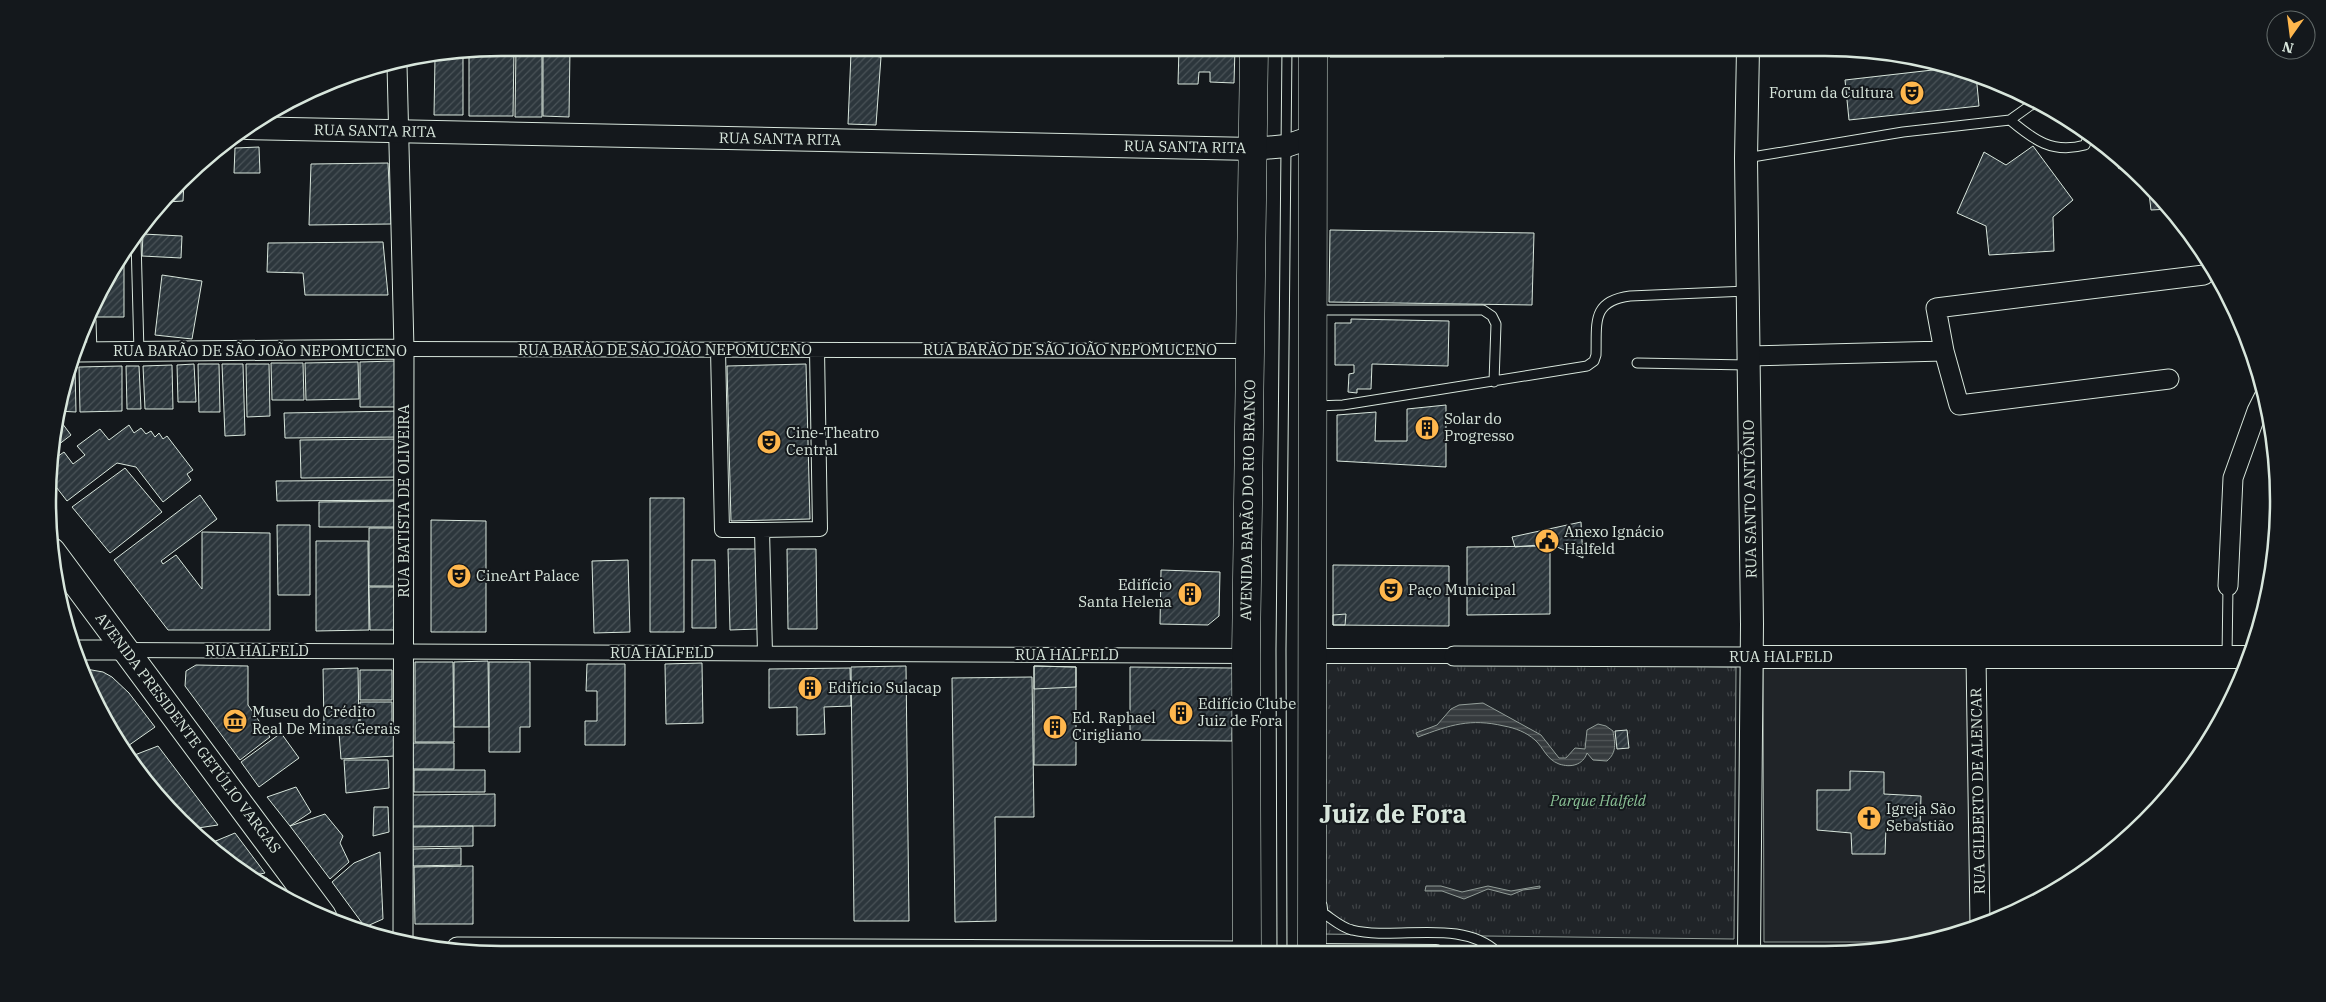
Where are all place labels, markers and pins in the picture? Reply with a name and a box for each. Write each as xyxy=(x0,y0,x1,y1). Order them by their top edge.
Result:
theatre icon: Forum da Cultura xyxy=(1899,80,1925,106)
place label: Forum da Cultura xyxy=(1769,83,1894,102)
place label: Solar do Progresso xyxy=(1444,409,1514,445)
building icon: Solar do Progresso xyxy=(1414,415,1440,441)
place label: Cine-Theatro Central xyxy=(786,423,879,459)
theatre icon: Cine-Theatro Central xyxy=(756,429,782,455)
place label: Anexo Ignácio Halfeld xyxy=(1564,522,1664,558)
public building icon: Anexo Ignácio Halfeld xyxy=(1534,528,1560,554)
theatre icon: CineArt Palace xyxy=(446,563,472,589)
place label: CineArt Palace xyxy=(476,566,580,585)
place label: Edifício Santa Helena xyxy=(1078,575,1172,611)
theatre icon: Paço Municipal xyxy=(1378,577,1404,603)
place label: Paço Municipal xyxy=(1408,580,1516,599)
building icon: Edifício Santa Helena xyxy=(1177,581,1203,607)
building icon: Edifício Sulacap xyxy=(797,675,823,701)
place label: Edifício Sulacap xyxy=(828,678,941,697)
place label: Edifício Clube Juiz de Fora xyxy=(1198,694,1296,730)
building icon: Edifício Clube Juiz de Fora xyxy=(1168,700,1194,726)
place label: Museu do Crédito Real De Minas Gerais xyxy=(252,702,400,738)
museum icon: Museu do Crédito Real De Minas Gerais xyxy=(222,708,248,734)
place label: Ed. Raphael Cirigliano xyxy=(1072,708,1156,744)
building icon: Ed. Raphael Cirigliano xyxy=(1042,714,1068,740)
place label: Igreja São Sebastião xyxy=(1886,799,1956,835)
church icon: Igreja São Sebastião xyxy=(1856,805,1882,831)

